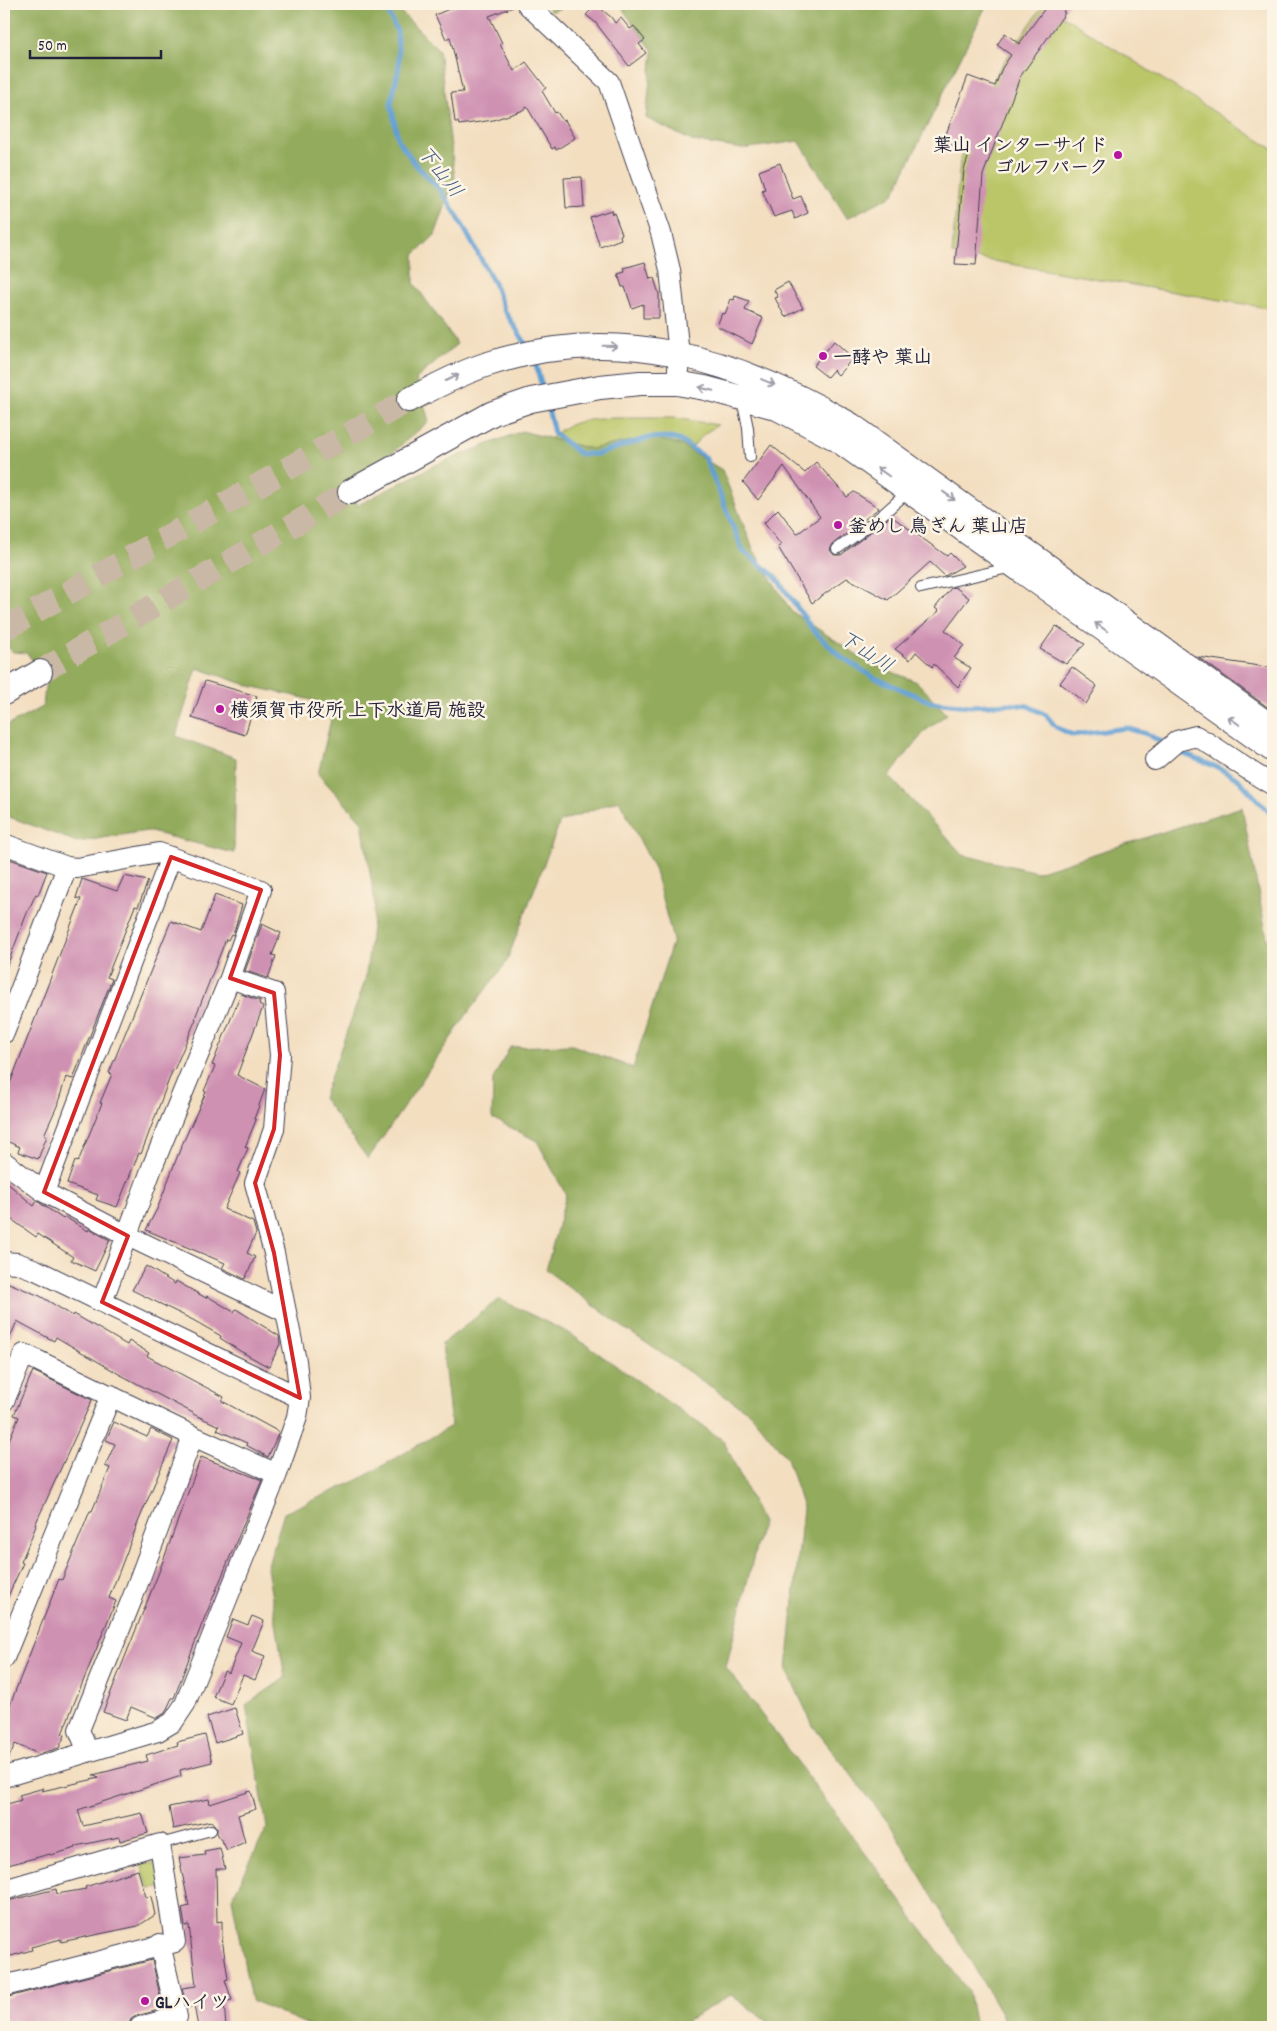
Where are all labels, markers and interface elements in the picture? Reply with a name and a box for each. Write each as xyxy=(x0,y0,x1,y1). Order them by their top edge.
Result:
scale bar xyxy=(30,28,161,60)
text: 50 m xyxy=(38,36,67,58)
place label: 葉山 インターサイド ゴルフパーク xyxy=(933,134,1108,183)
water label: 下山川 xyxy=(409,141,468,205)
marker: 葉山 インターサイド ゴルフパーク xyxy=(1112,149,1124,161)
one-way arrow xyxy=(602,341,618,351)
place label: 一酵や 葉山 xyxy=(833,346,932,373)
marker: 一酵や 葉山 xyxy=(817,350,829,362)
one-way arrow xyxy=(444,373,459,382)
one-way arrow xyxy=(760,379,775,388)
one-way arrow xyxy=(699,384,715,393)
one-way arrow xyxy=(877,467,891,477)
one-way arrow xyxy=(942,491,956,501)
place label: 釜めし 鳥ぎん 葉山店 xyxy=(848,515,1028,542)
marker: 釜めし 鳥ぎん 葉山店 xyxy=(832,519,844,531)
one-way arrow xyxy=(1094,622,1108,632)
water label: 下山川 xyxy=(833,625,898,682)
place label: 横須賀市役所 上下水道局 施設 xyxy=(230,699,486,726)
marker: 横須賀市役所 上下水道局 施設 xyxy=(214,703,226,715)
one-way arrow xyxy=(1227,716,1241,726)
place label: GLハイツ xyxy=(155,1991,229,2018)
marker: GLハイツ xyxy=(139,1995,151,2007)

